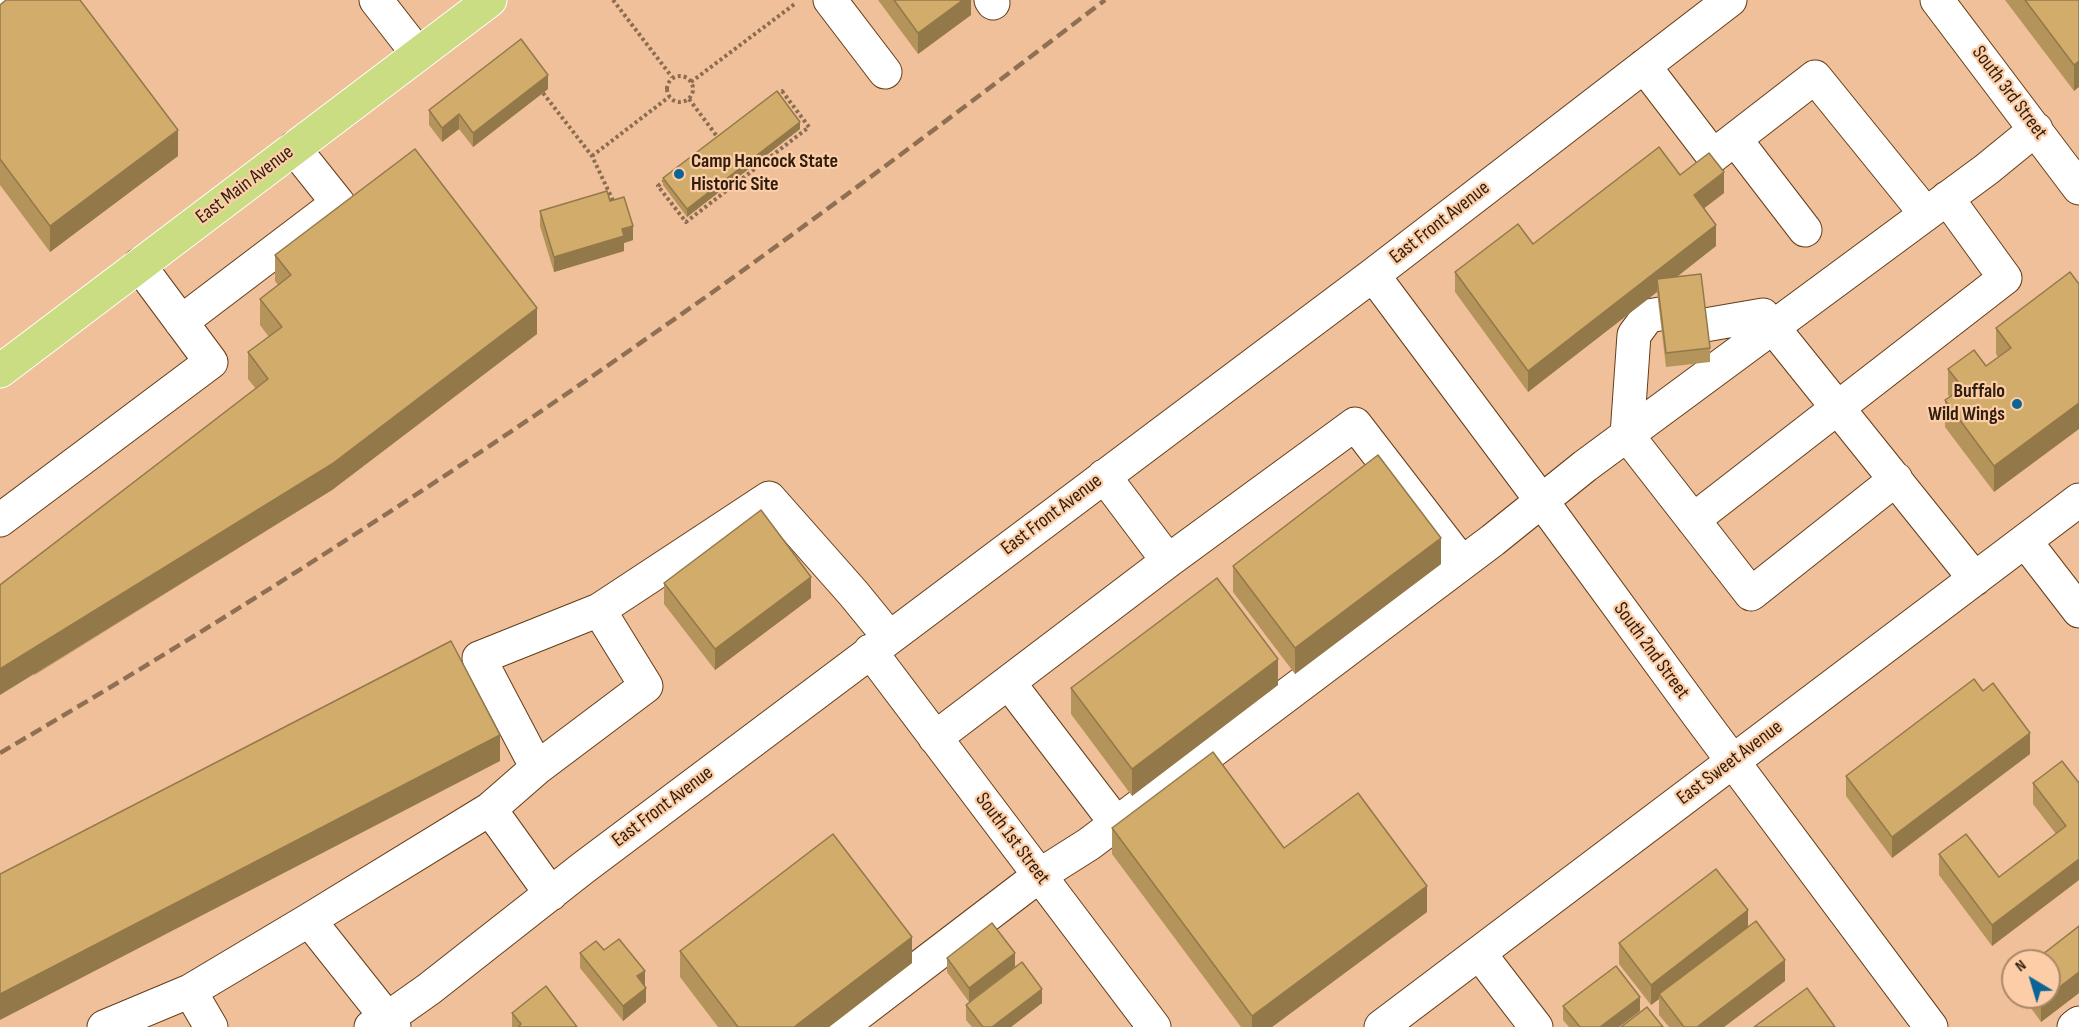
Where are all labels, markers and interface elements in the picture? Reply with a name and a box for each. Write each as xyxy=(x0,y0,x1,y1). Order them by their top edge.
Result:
street label: South 3rd Street xyxy=(1966,42,2052,144)
street label: East Main Avenue xyxy=(191,140,299,230)
place label: Camp Hancock State Historic Site xyxy=(691,150,838,197)
marker: Camp Hancock State Historic Site xyxy=(672,167,686,181)
street label: East Front Avenue xyxy=(1385,177,1495,269)
place label: Buffalo Wild Wings xyxy=(1928,380,2005,427)
marker: Buffalo Wild Wings xyxy=(2010,397,2024,411)
street label: East Front Avenue xyxy=(997,469,1107,561)
street label: South 2nd Street xyxy=(1608,598,1694,704)
street label: East Sweet Avenue xyxy=(1672,716,1788,810)
street label: East Front Avenue xyxy=(608,761,718,853)
street label: South 1st Street xyxy=(970,788,1054,890)
north arrow xyxy=(2001,949,2061,1009)
text: N xyxy=(2012,956,2030,976)

